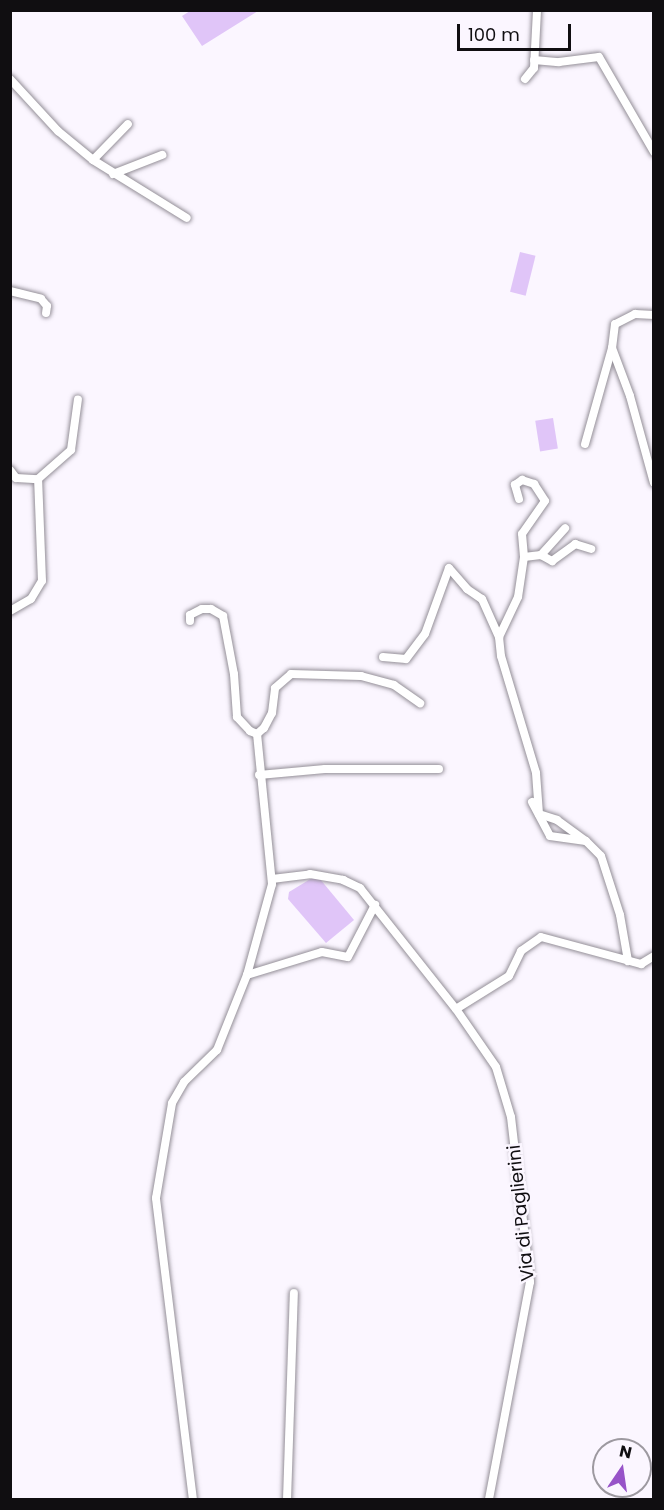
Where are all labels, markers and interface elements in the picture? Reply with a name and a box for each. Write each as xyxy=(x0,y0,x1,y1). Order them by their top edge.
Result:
scale bar xyxy=(460,12,574,50)
text: 100 m xyxy=(468,22,520,47)
street label: Via di Paglierini xyxy=(503,1144,539,1282)
north arrow xyxy=(592,1438,652,1498)
text: N xyxy=(617,1439,634,1464)

